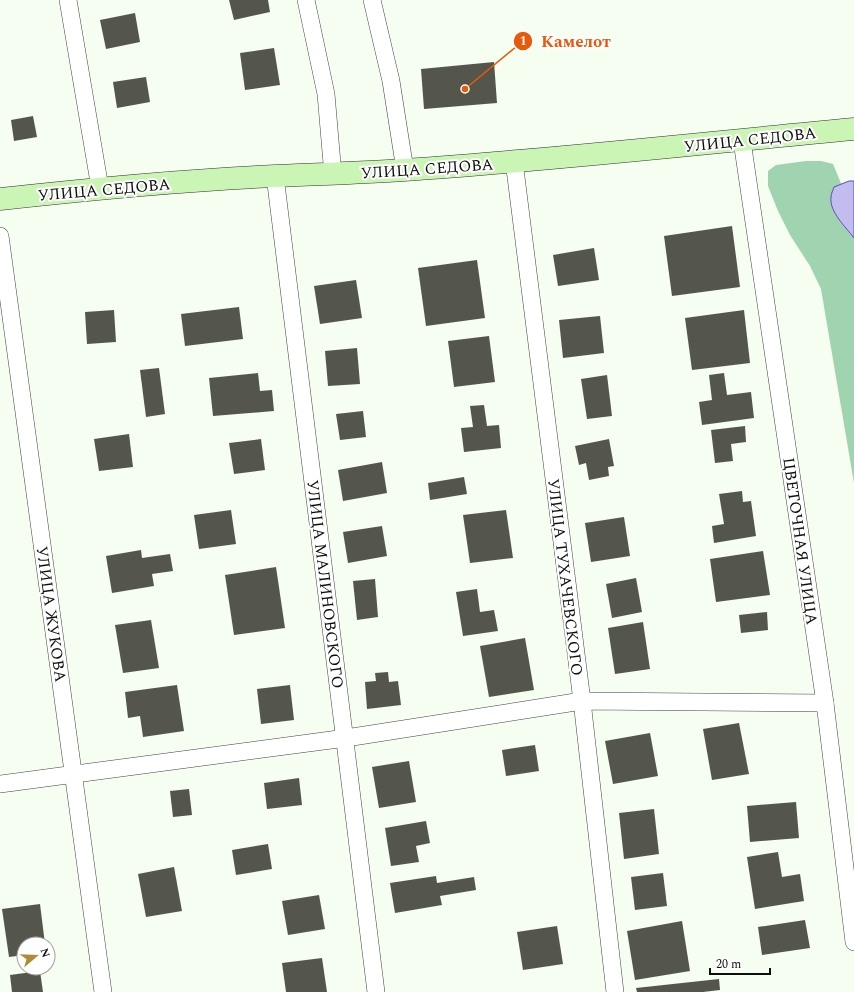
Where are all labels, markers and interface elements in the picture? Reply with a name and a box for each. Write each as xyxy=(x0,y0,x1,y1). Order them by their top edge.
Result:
callout: Камелот xyxy=(513,27,619,56)
text: Камелот xyxy=(541,29,611,55)
text: 1 xyxy=(520,32,526,51)
street label: УЛИЦА СЕДОВА xyxy=(683,121,817,159)
street label: УЛИЦА СЕДОВА xyxy=(360,152,494,186)
street label: УЛИЦА СЕДОВА xyxy=(37,172,171,208)
street label: ЦВЕТОЧНАЯ УЛИЦА xyxy=(776,456,824,626)
street label: УЛИЦА ТУХАЧЕВСКОГО xyxy=(541,477,589,677)
street label: УЛИЦА МАЛИНОВСКОГО xyxy=(300,478,350,690)
street label: УЛИЦА ЖУКОВА xyxy=(30,545,72,684)
north arrow xyxy=(16,936,56,976)
text: N xyxy=(35,946,54,960)
scale bar xyxy=(710,950,770,976)
text: 20 m xyxy=(716,955,741,974)

